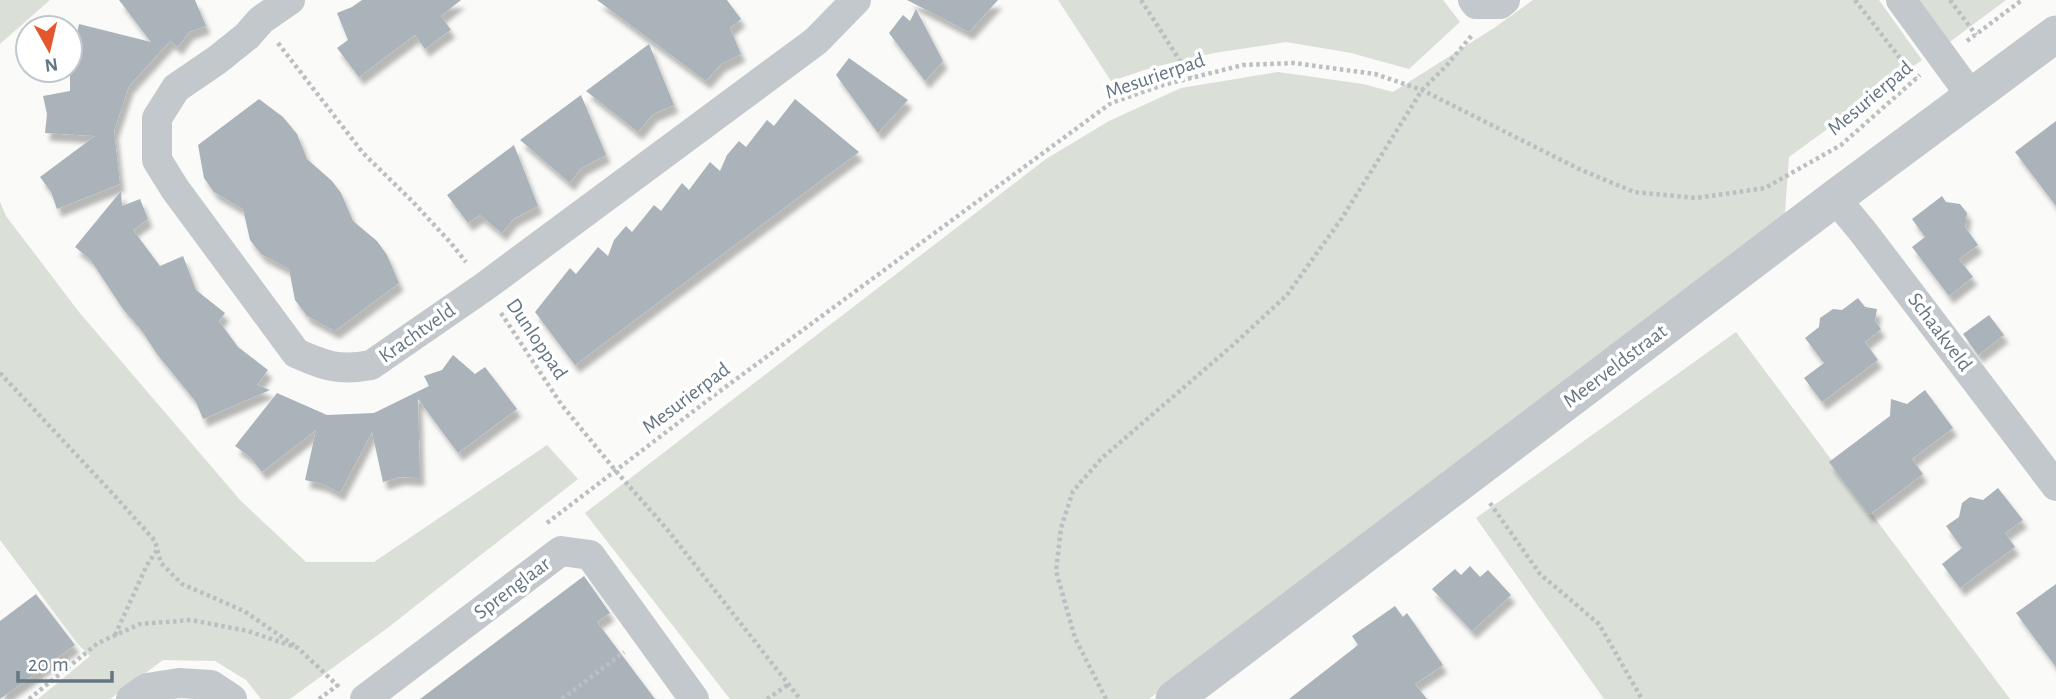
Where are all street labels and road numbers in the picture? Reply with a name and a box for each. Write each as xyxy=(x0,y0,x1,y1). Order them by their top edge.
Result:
street label: Mesurierpad xyxy=(1103,49,1208,103)
street label: Mesurierpad xyxy=(1824,57,1917,139)
street label: Schaakveld xyxy=(1904,289,1976,375)
street label: Dunloppad xyxy=(502,295,572,383)
street label: Krachtveld xyxy=(375,299,459,367)
street label: Meerveldstraat xyxy=(1559,320,1671,412)
street label: Mesurierpad xyxy=(638,358,734,438)
street label: Sprenglaar xyxy=(470,553,554,623)

